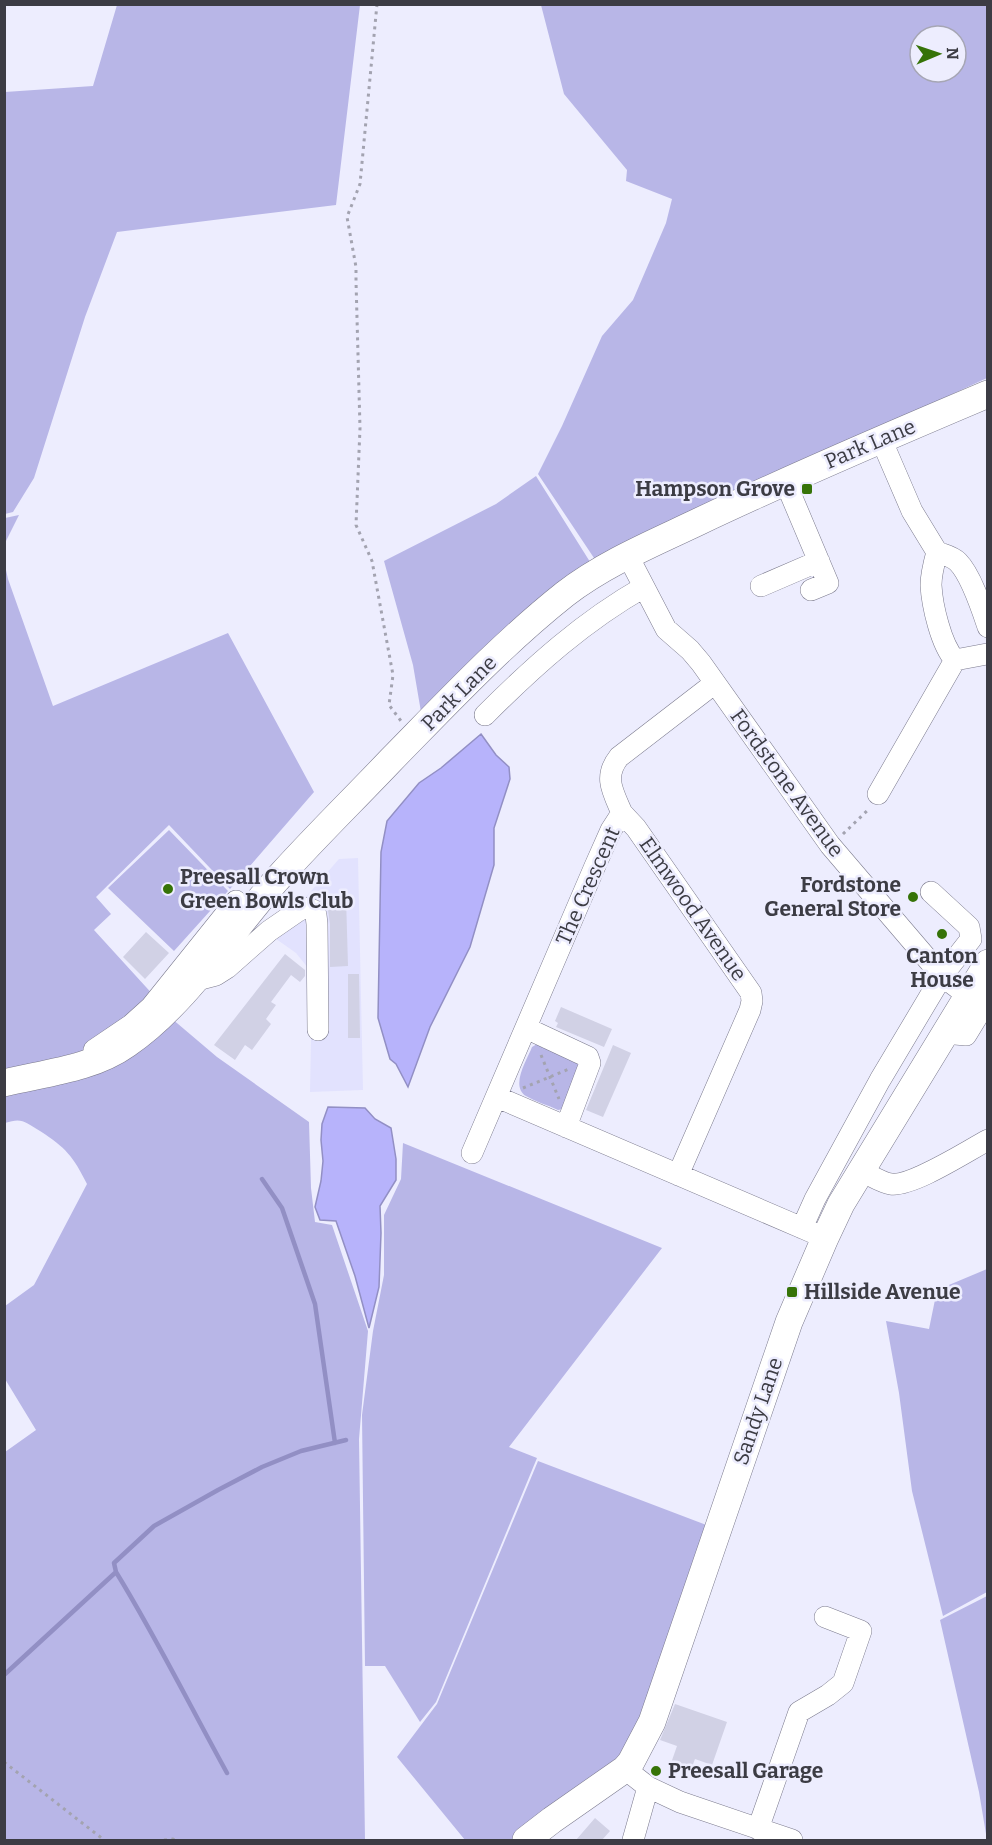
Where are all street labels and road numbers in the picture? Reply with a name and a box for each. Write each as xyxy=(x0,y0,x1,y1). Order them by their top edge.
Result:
street label: Park Lane xyxy=(821,413,919,475)
street label: Park Lane xyxy=(416,650,502,736)
street label: Fordstone Avenue xyxy=(725,704,849,862)
street label: The Crescent xyxy=(550,822,626,949)
street label: Elmwood Avenue xyxy=(634,832,752,986)
street label: Sandy Lane xyxy=(727,1354,789,1468)

